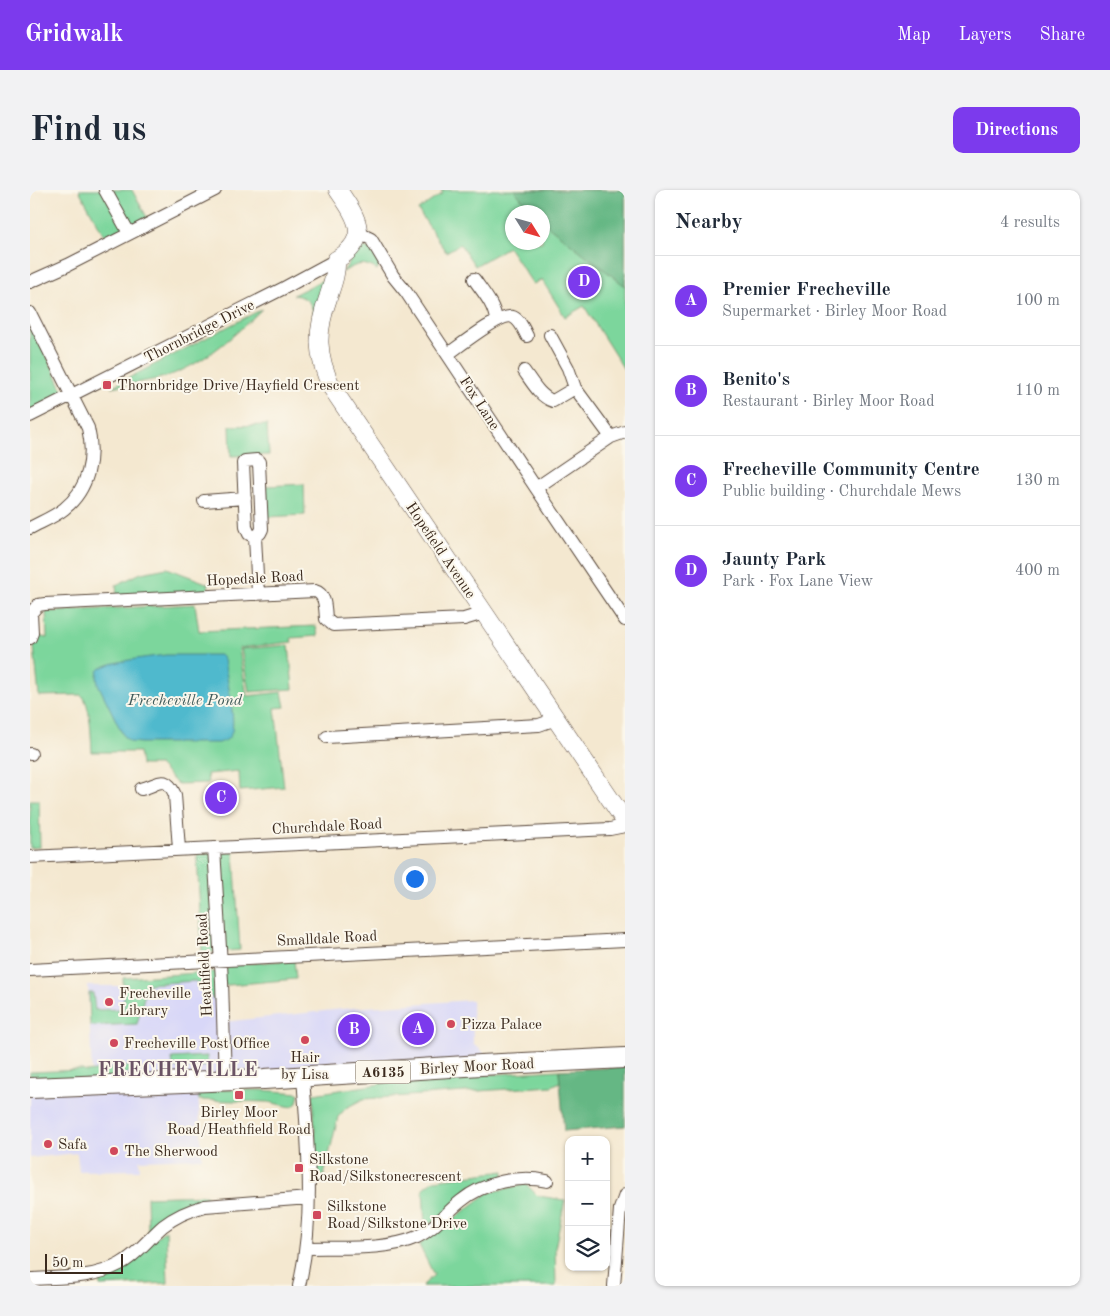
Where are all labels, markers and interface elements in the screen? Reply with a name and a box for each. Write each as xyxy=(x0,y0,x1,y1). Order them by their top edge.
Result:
text: Gridwalk xyxy=(25,23,123,47)
text: Map xyxy=(897,26,931,44)
text: Layers xyxy=(959,26,1011,44)
text: Share xyxy=(1039,26,1085,44)
button: Directions xyxy=(953,107,1080,153)
text: Find us xyxy=(30,113,146,148)
north arrow xyxy=(505,205,550,250)
text: Nearby xyxy=(675,212,743,233)
text: 4 results xyxy=(1000,215,1060,231)
pin: D xyxy=(568,263,600,301)
text: Premier Frecheville xyxy=(722,281,891,300)
text: A xyxy=(685,293,697,309)
text: 100 m xyxy=(1015,293,1060,309)
street label: Thornbridge Drive xyxy=(142,298,257,367)
text: Supermarket · Birley Moor Road xyxy=(722,304,947,320)
text: Benito's xyxy=(722,371,790,390)
street label: Fox Lane xyxy=(456,374,502,433)
marker: Thornbridge Drive/Hayfield Crescent xyxy=(101,379,113,391)
place label: Thornbridge Drive/Hayfield Crescent xyxy=(117,379,360,394)
text: B xyxy=(685,383,697,399)
text: 110 m xyxy=(1015,383,1060,399)
text: Restaurant · Birley Moor Road xyxy=(722,394,934,410)
text: Frecheville Community Centre xyxy=(722,461,980,480)
text: C xyxy=(686,473,696,489)
text: 130 m xyxy=(1015,473,1060,489)
text: Public building · Churchdale Mews xyxy=(722,484,961,500)
street label: Hopefield Avenue xyxy=(402,500,477,602)
text: Jaunty Park xyxy=(722,551,826,570)
text: D xyxy=(685,563,697,579)
text: 400 m xyxy=(1015,563,1060,579)
street label: Hopedale Road xyxy=(206,569,304,590)
text: Park · Fox Lane View xyxy=(722,574,873,590)
water label: Frecheville Pond xyxy=(127,693,243,709)
pin: C xyxy=(205,779,237,817)
street label: Churchdale Road xyxy=(271,817,383,838)
your location xyxy=(402,866,428,892)
street label: Heathfield Road xyxy=(195,912,216,1017)
street label: Smalldale Road xyxy=(276,929,378,950)
place label: Frecheville Library xyxy=(119,987,191,1019)
marker: Frecheville Library xyxy=(103,996,115,1008)
pin: A xyxy=(402,1010,434,1048)
pin: B xyxy=(338,1011,370,1049)
marker: Pizza Palace xyxy=(445,1018,457,1030)
place label: Pizza Palace xyxy=(461,1018,542,1033)
marker: Hair by Lisa xyxy=(299,1034,311,1046)
marker: Frecheville Post Office xyxy=(108,1037,120,1049)
place label: Frecheville Post Office xyxy=(124,1037,270,1052)
place label: Hair by Lisa xyxy=(281,1051,330,1083)
street label: Birley Moor Road xyxy=(419,1057,535,1078)
road number: A6135 xyxy=(356,1060,410,1084)
district label: FRECHEVILLE xyxy=(97,1061,259,1081)
marker: Birley Moor Road/Heathfield Road xyxy=(233,1089,245,1101)
place label: Birley Moor Road/Heathfield Road xyxy=(167,1106,311,1138)
map controls xyxy=(565,1136,610,1271)
button: + xyxy=(565,1136,610,1181)
marker: Safa xyxy=(42,1138,54,1150)
place label: Safa xyxy=(58,1138,88,1153)
marker: The Sherwood xyxy=(108,1145,120,1157)
place label: The Sherwood xyxy=(124,1145,218,1160)
place label: Silkstone Road/Silkstonecrescent xyxy=(309,1153,461,1185)
marker: Silkstone Road/Silkstonecrescent xyxy=(293,1162,305,1174)
button: − xyxy=(565,1181,610,1226)
place label: Silkstone Road/Silkstone Drive xyxy=(327,1200,467,1232)
marker: Silkstone Road/Silkstone Drive xyxy=(311,1209,323,1221)
button: layers xyxy=(565,1226,610,1271)
scale bar xyxy=(45,1251,122,1274)
text: 50 m xyxy=(52,1256,83,1270)

